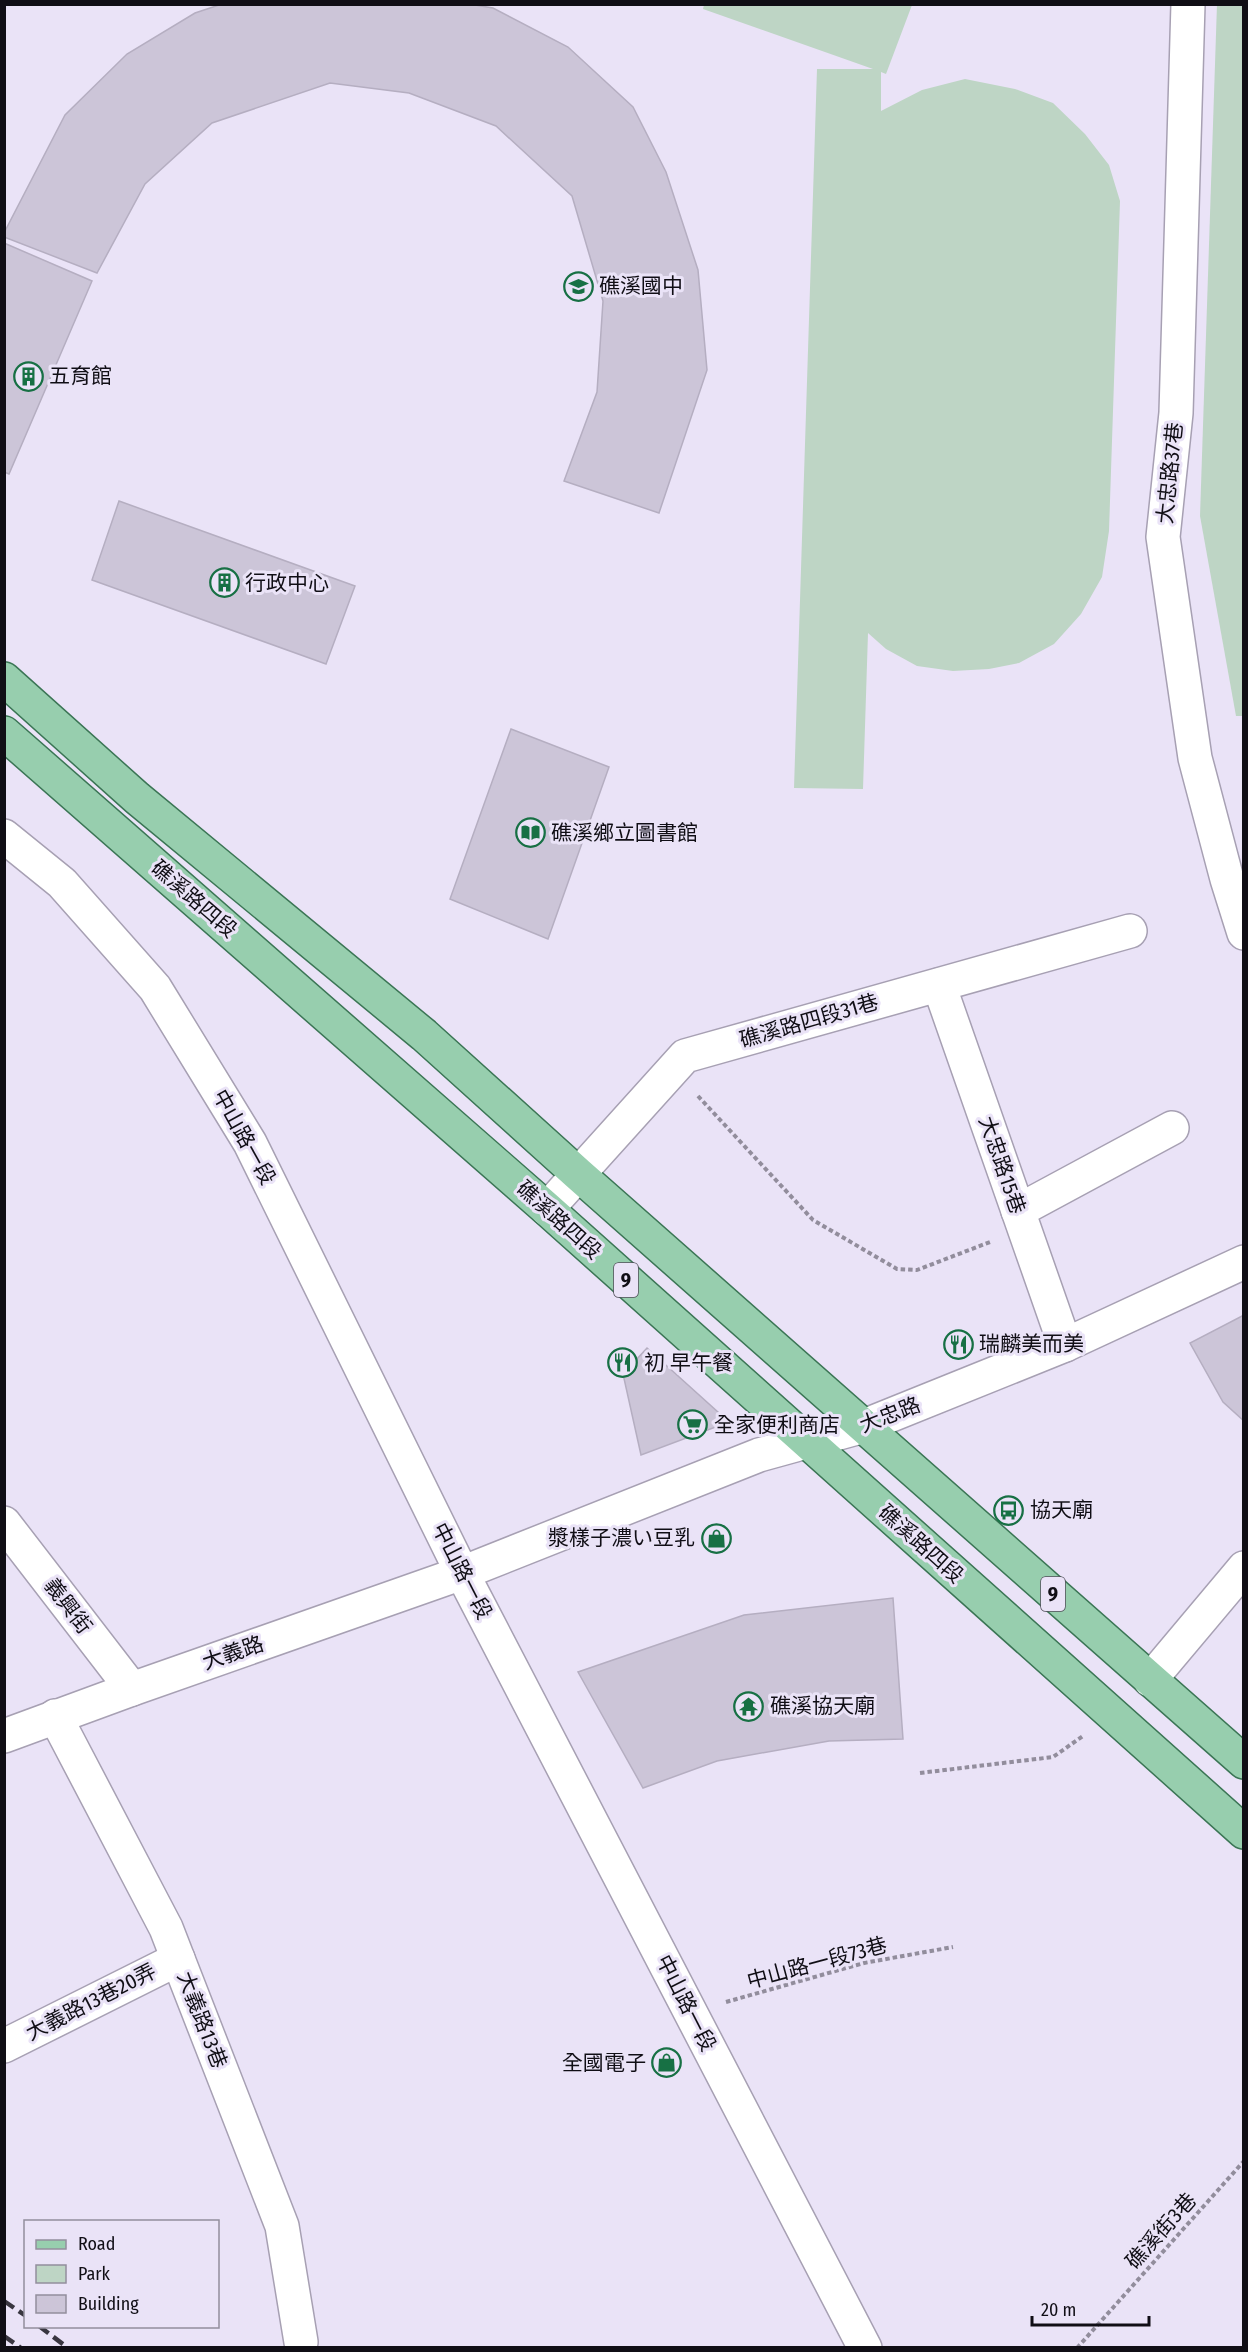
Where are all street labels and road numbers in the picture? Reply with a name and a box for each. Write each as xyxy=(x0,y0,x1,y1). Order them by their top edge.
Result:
street label: 大忠路37巷 xyxy=(1152,421,1188,525)
street label: 礁溪路四段 xyxy=(146,855,242,943)
street label: 礁溪路四段31巷 xyxy=(737,989,881,1053)
street label: 中山路一段 xyxy=(207,1085,281,1189)
street label: 大忠路15巷 xyxy=(973,1113,1031,1217)
street label: 礁溪路四段 xyxy=(511,1175,607,1265)
road number: 9 xyxy=(614,1263,638,1297)
street label: 大忠路 xyxy=(856,1392,924,1438)
street label: 礁溪路四段 xyxy=(873,1499,969,1589)
street label: 中山路一段 xyxy=(427,1518,497,1624)
street label: 義興街 xyxy=(39,1573,97,1639)
road number: 9 xyxy=(1041,1577,1065,1611)
street label: 大義路 xyxy=(199,1630,267,1676)
street label: 中山路一段73巷 xyxy=(744,1932,890,1994)
street label: 中山路一段 xyxy=(651,1950,721,2056)
street label: 大義路13巷20弄 xyxy=(21,1958,161,2046)
street label: 大義路13巷 xyxy=(172,1968,232,2072)
street label: 礁溪街3巷 xyxy=(1120,2188,1202,2274)

